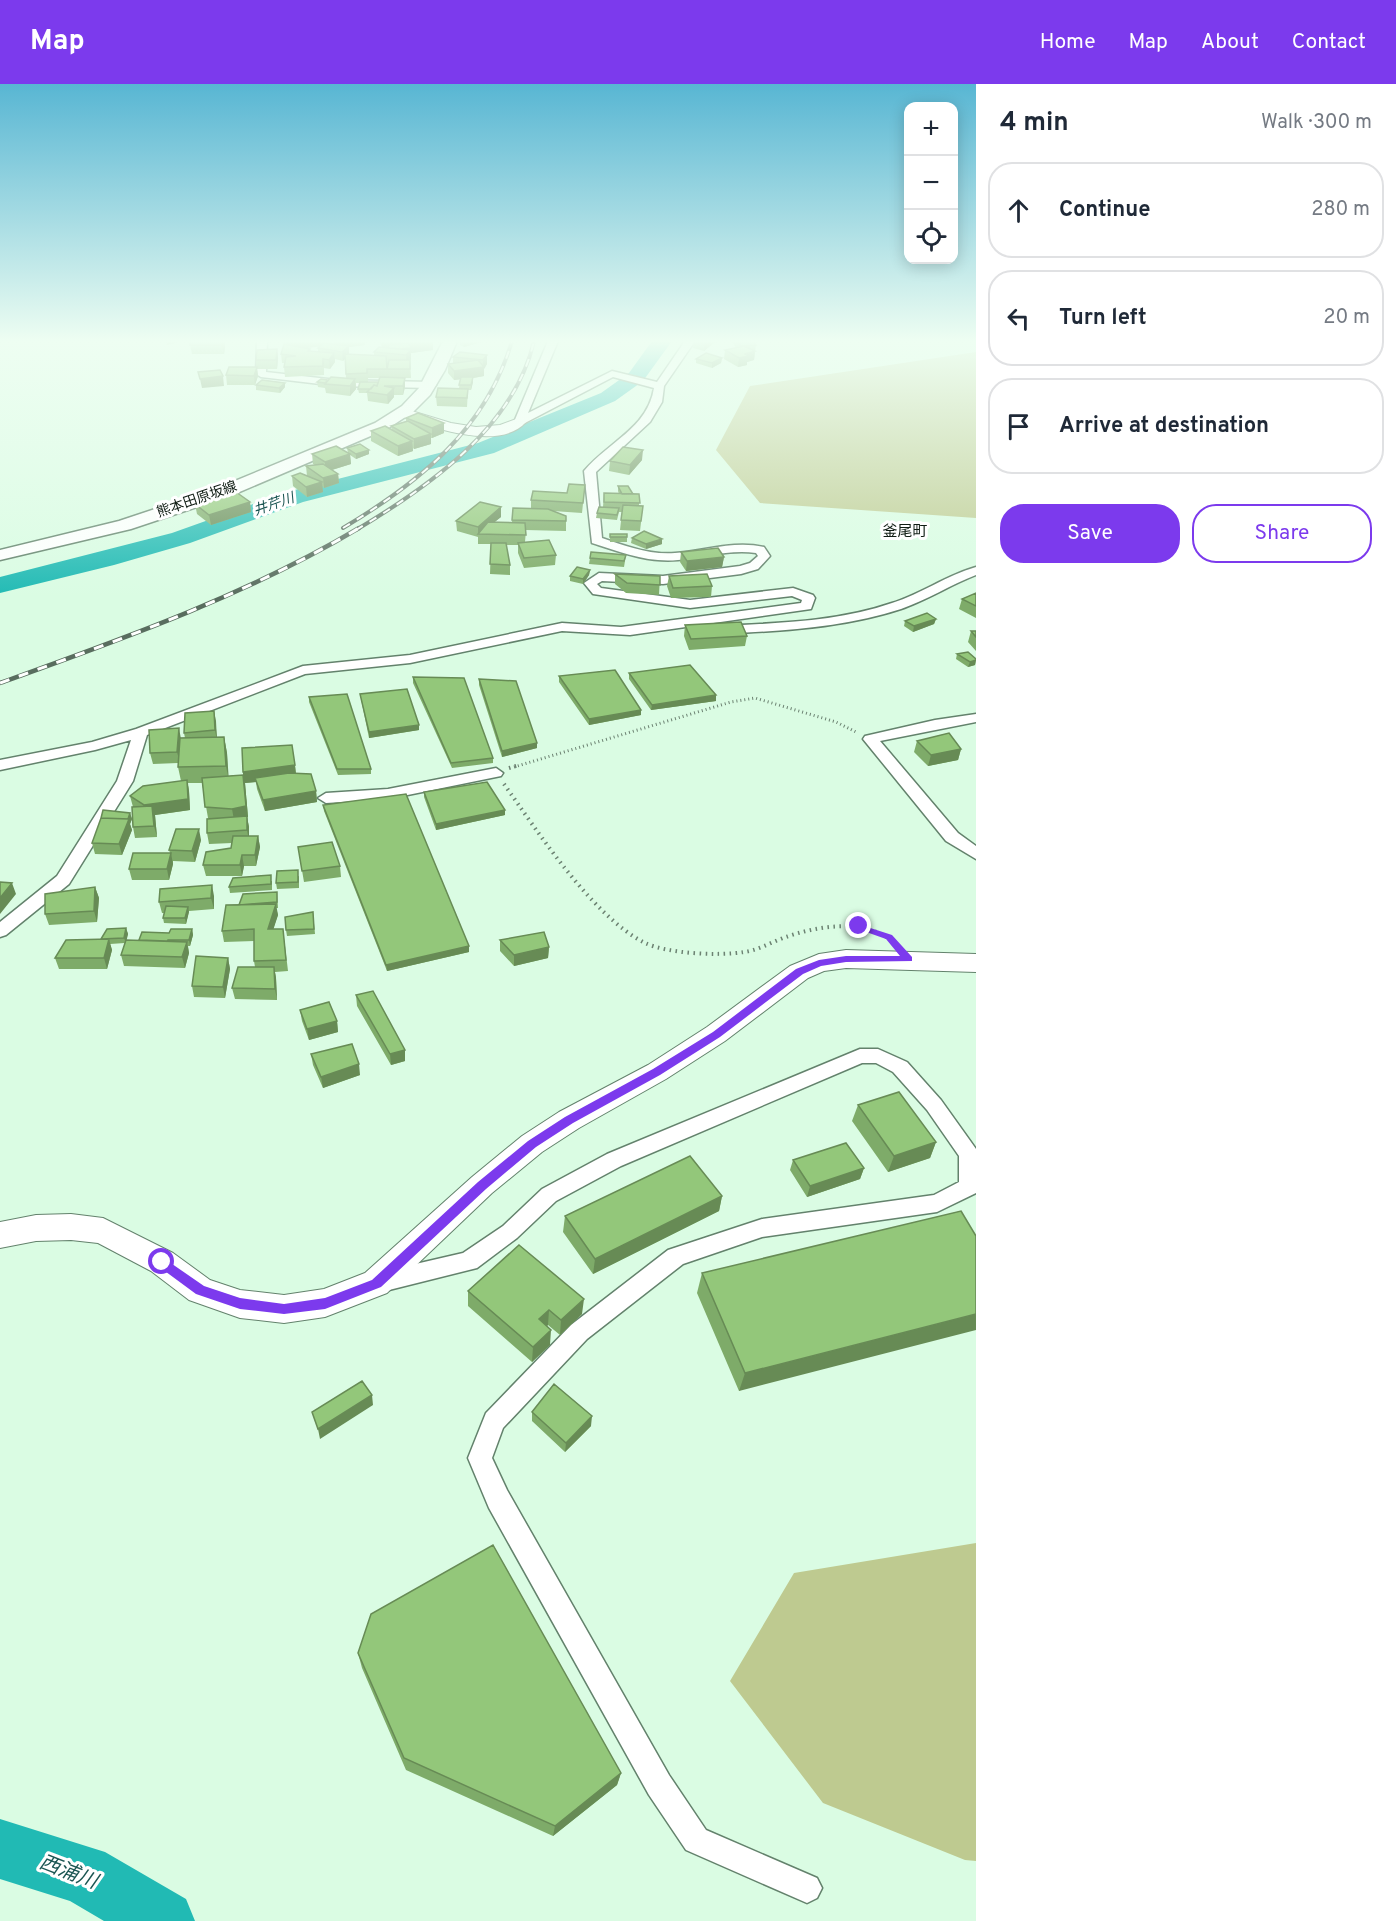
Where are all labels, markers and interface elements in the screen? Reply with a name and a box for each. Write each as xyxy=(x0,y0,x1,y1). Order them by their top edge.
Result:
text: Map xyxy=(30,24,85,60)
text: Home xyxy=(1040,29,1096,56)
text: Map xyxy=(1129,29,1168,56)
text: About xyxy=(1201,29,1259,56)
text: Contact xyxy=(1292,29,1366,56)
map controls xyxy=(904,102,958,264)
button: + xyxy=(904,102,958,156)
text: 4 min xyxy=(1000,107,1069,140)
text: Walk · 300 m xyxy=(1261,110,1372,136)
button: − xyxy=(904,156,958,210)
icon: ahead xyxy=(1002,194,1035,227)
text: Continue xyxy=(1059,197,1150,224)
text: 280 m xyxy=(1311,197,1370,223)
button: locate xyxy=(904,210,958,264)
icon: left xyxy=(1002,302,1035,335)
text: Turn left xyxy=(1059,305,1147,332)
text: 20 m xyxy=(1323,305,1370,331)
icon: arrive xyxy=(1002,410,1035,443)
text: Arrive at destination xyxy=(1059,413,1269,440)
street label: 熊本田原坂線 xyxy=(154,477,239,522)
water label: 井芹川 xyxy=(251,489,299,520)
button: Save xyxy=(1000,504,1180,563)
button: Share xyxy=(1192,504,1372,563)
district label: 釜尾町 xyxy=(882,523,928,542)
route end xyxy=(845,912,871,938)
route start xyxy=(148,1248,174,1274)
water label: 西浦川 xyxy=(35,1850,103,1897)

